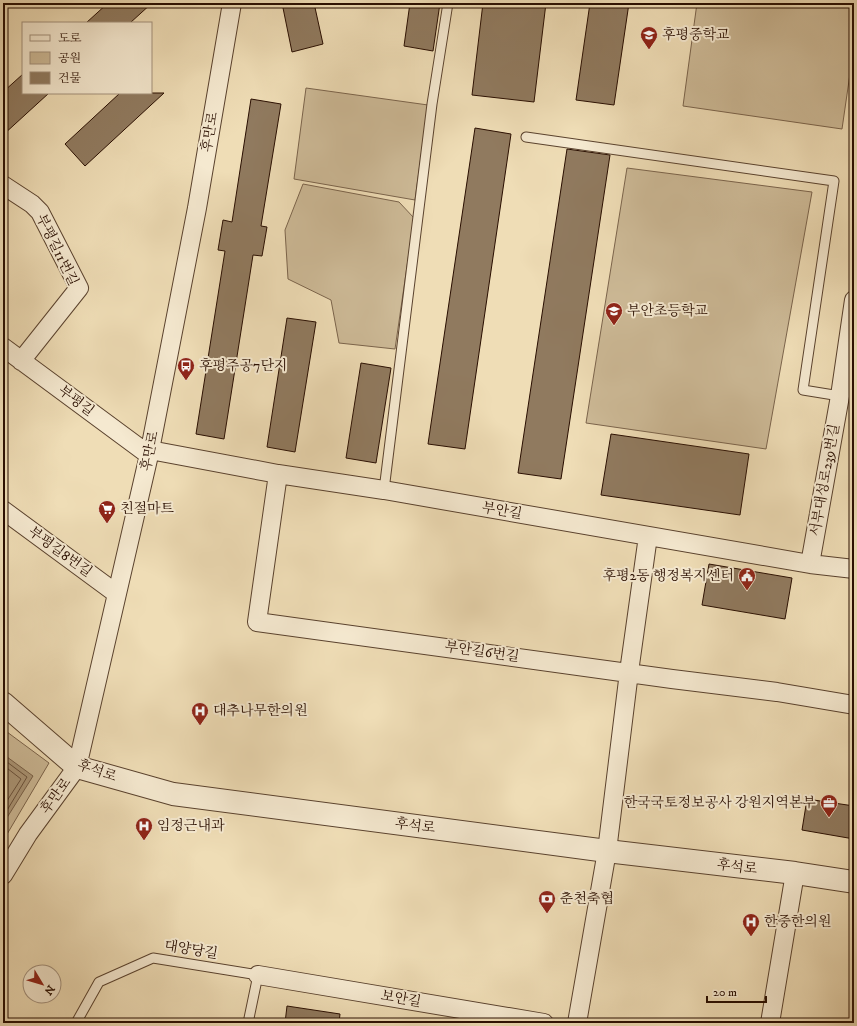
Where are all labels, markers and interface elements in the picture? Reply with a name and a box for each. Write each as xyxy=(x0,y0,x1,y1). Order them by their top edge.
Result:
legend xyxy=(22,22,152,94)
school or university icon: 후평중학교 xyxy=(639,25,659,50)
place label: 후평중학교 xyxy=(662,26,730,44)
text: 도로 xyxy=(58,31,82,46)
text: 공원 xyxy=(58,51,81,66)
text: 건물 xyxy=(58,71,82,86)
street label: 후만로 xyxy=(198,110,222,154)
street label: 부평길11번길 xyxy=(32,211,82,289)
school or university icon: 부안초등학교 xyxy=(604,301,624,326)
place label: 부안초등학교 xyxy=(627,302,709,320)
bus stop icon: 후평주공7단지 xyxy=(176,356,196,381)
place label: 후평주공7단지 xyxy=(199,357,288,375)
street label: 부평길 xyxy=(54,382,98,420)
street label: 서부대성로239번길 xyxy=(806,422,844,538)
street label: 후만로 xyxy=(137,429,163,473)
supermarket icon: 친절마트 xyxy=(97,499,117,524)
street label: 부안길 xyxy=(480,499,524,523)
place label: 친절마트 xyxy=(120,500,175,518)
street label: 부평길8번길 xyxy=(25,523,95,581)
public building icon: 후평2동 행정복지센터 xyxy=(737,566,757,591)
place label: 후평2동 행정복지센터 xyxy=(602,567,734,585)
street label: 부안길6번길 xyxy=(444,638,520,666)
hospital icon: 대추나무한의원 xyxy=(190,701,210,726)
place label: 대추나무한의원 xyxy=(213,702,308,720)
street label: 후석로 xyxy=(75,756,120,786)
street label: 후만로 xyxy=(37,774,75,818)
office icon: 한국국토정보공사 강원지역본부 xyxy=(819,793,839,818)
place label: 한국국토정보공사 강원지역본부 xyxy=(624,794,816,812)
street label: 후석로 xyxy=(394,815,437,837)
hospital icon: 임정근내과 xyxy=(134,816,154,841)
place label: 임정근내과 xyxy=(157,817,225,835)
street label: 후석로 xyxy=(716,856,759,878)
bank icon: 춘천축협 xyxy=(537,889,557,914)
place label: 춘천축협 xyxy=(560,890,614,908)
hospital icon: 한중한의원 xyxy=(741,912,761,937)
place label: 한중한의원 xyxy=(764,913,832,931)
street label: 대양당길 xyxy=(163,937,219,963)
north arrow xyxy=(22,964,62,1004)
scale bar xyxy=(707,978,766,1004)
text: N xyxy=(41,982,57,997)
text: 20 m xyxy=(713,985,737,1000)
street label: 보안길 xyxy=(379,987,423,1011)

